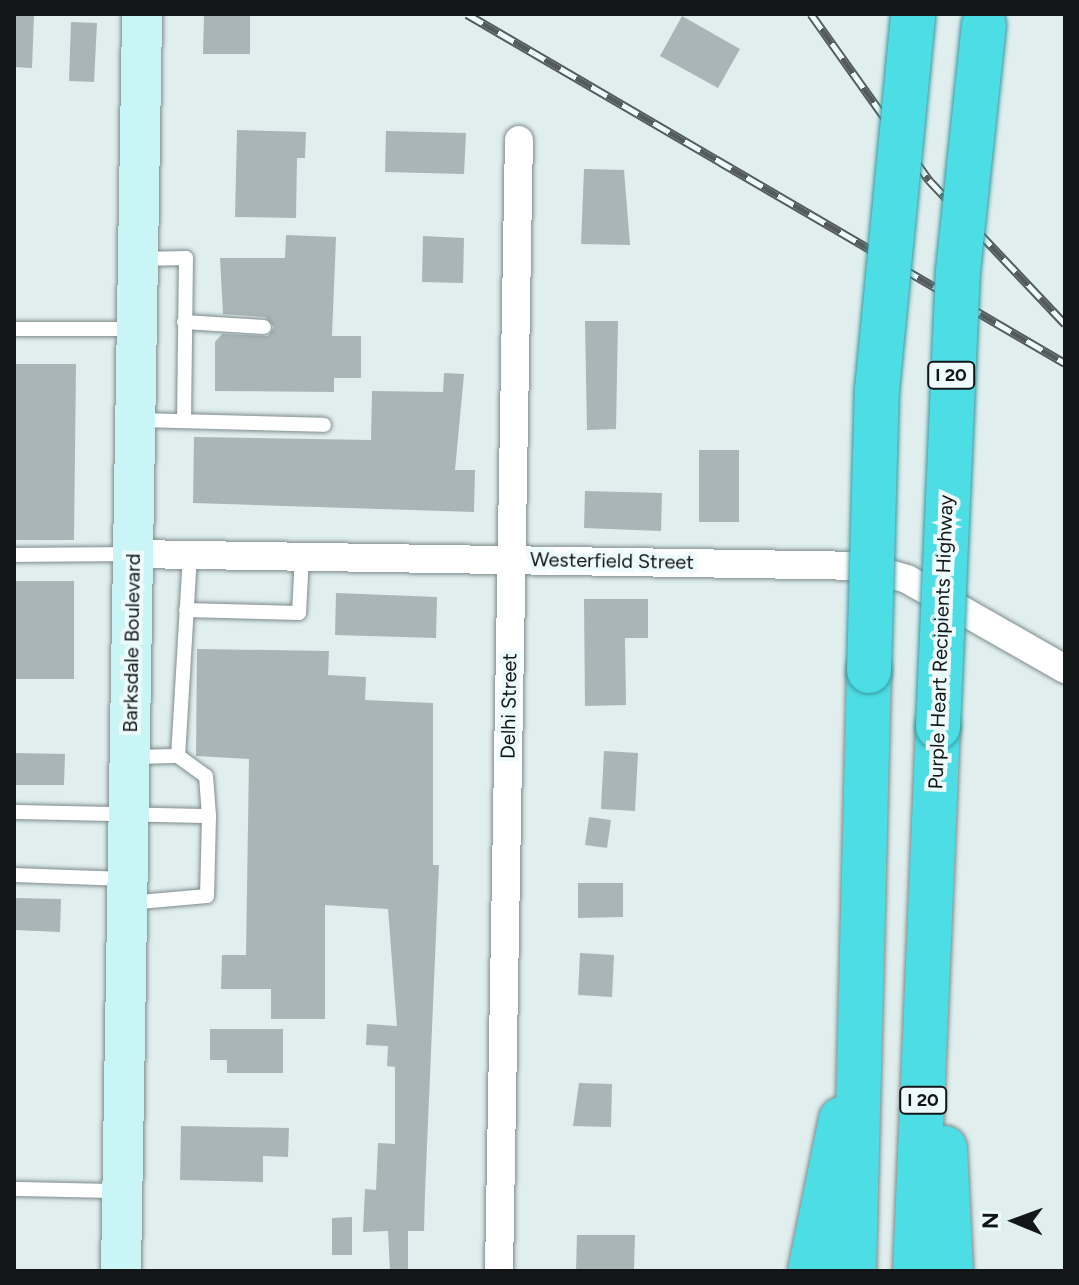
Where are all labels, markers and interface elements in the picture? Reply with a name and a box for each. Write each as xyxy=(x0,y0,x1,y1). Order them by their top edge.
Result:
road number: I 20 xyxy=(927,361,975,389)
street label: Purple Heart Recipients Highway xyxy=(924,494,958,790)
street label: Westerfield Street xyxy=(530,548,694,574)
street label: Barksdale Boulevard xyxy=(118,553,146,733)
street label: Delhi Street xyxy=(496,653,522,759)
road number: I 20 xyxy=(899,1086,947,1114)
north arrow xyxy=(975,1181,1055,1261)
text: N xyxy=(977,1212,1004,1229)

